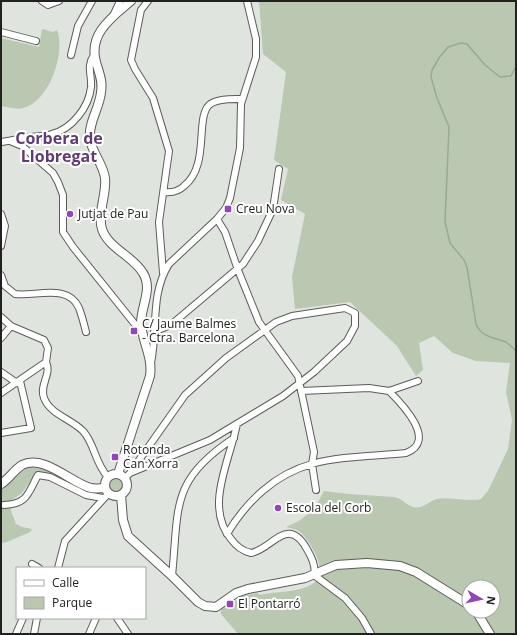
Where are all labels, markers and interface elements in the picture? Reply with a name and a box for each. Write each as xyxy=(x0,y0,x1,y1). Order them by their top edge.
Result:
district label: Corbera de Llobregat xyxy=(15,127,103,167)
place label: Creu Nova xyxy=(236,200,295,217)
marker: Creu Nova xyxy=(223,204,233,214)
place label: Jutjat de Pau xyxy=(77,205,148,222)
marker: Jutjat de Pau xyxy=(65,209,75,219)
place label: C/ Jaume Balmes - Ctra. Barcelona xyxy=(142,315,237,346)
marker: C/ Jaume Balmes - Ctra. Barcelona xyxy=(129,326,139,336)
place label: Rotonda Can Xorra xyxy=(123,441,178,472)
marker: Rotonda Can Xorra xyxy=(110,452,120,462)
place label: Escola del Corb xyxy=(286,499,371,516)
marker: Escola del Corb xyxy=(273,503,283,513)
legend xyxy=(16,567,146,619)
text: Calle xyxy=(52,574,79,591)
north arrow xyxy=(461,579,501,619)
text: Parque xyxy=(52,594,92,611)
place label: El Pontarró xyxy=(238,595,301,612)
text: N xyxy=(483,595,499,606)
marker: El Pontarró xyxy=(225,599,235,609)

